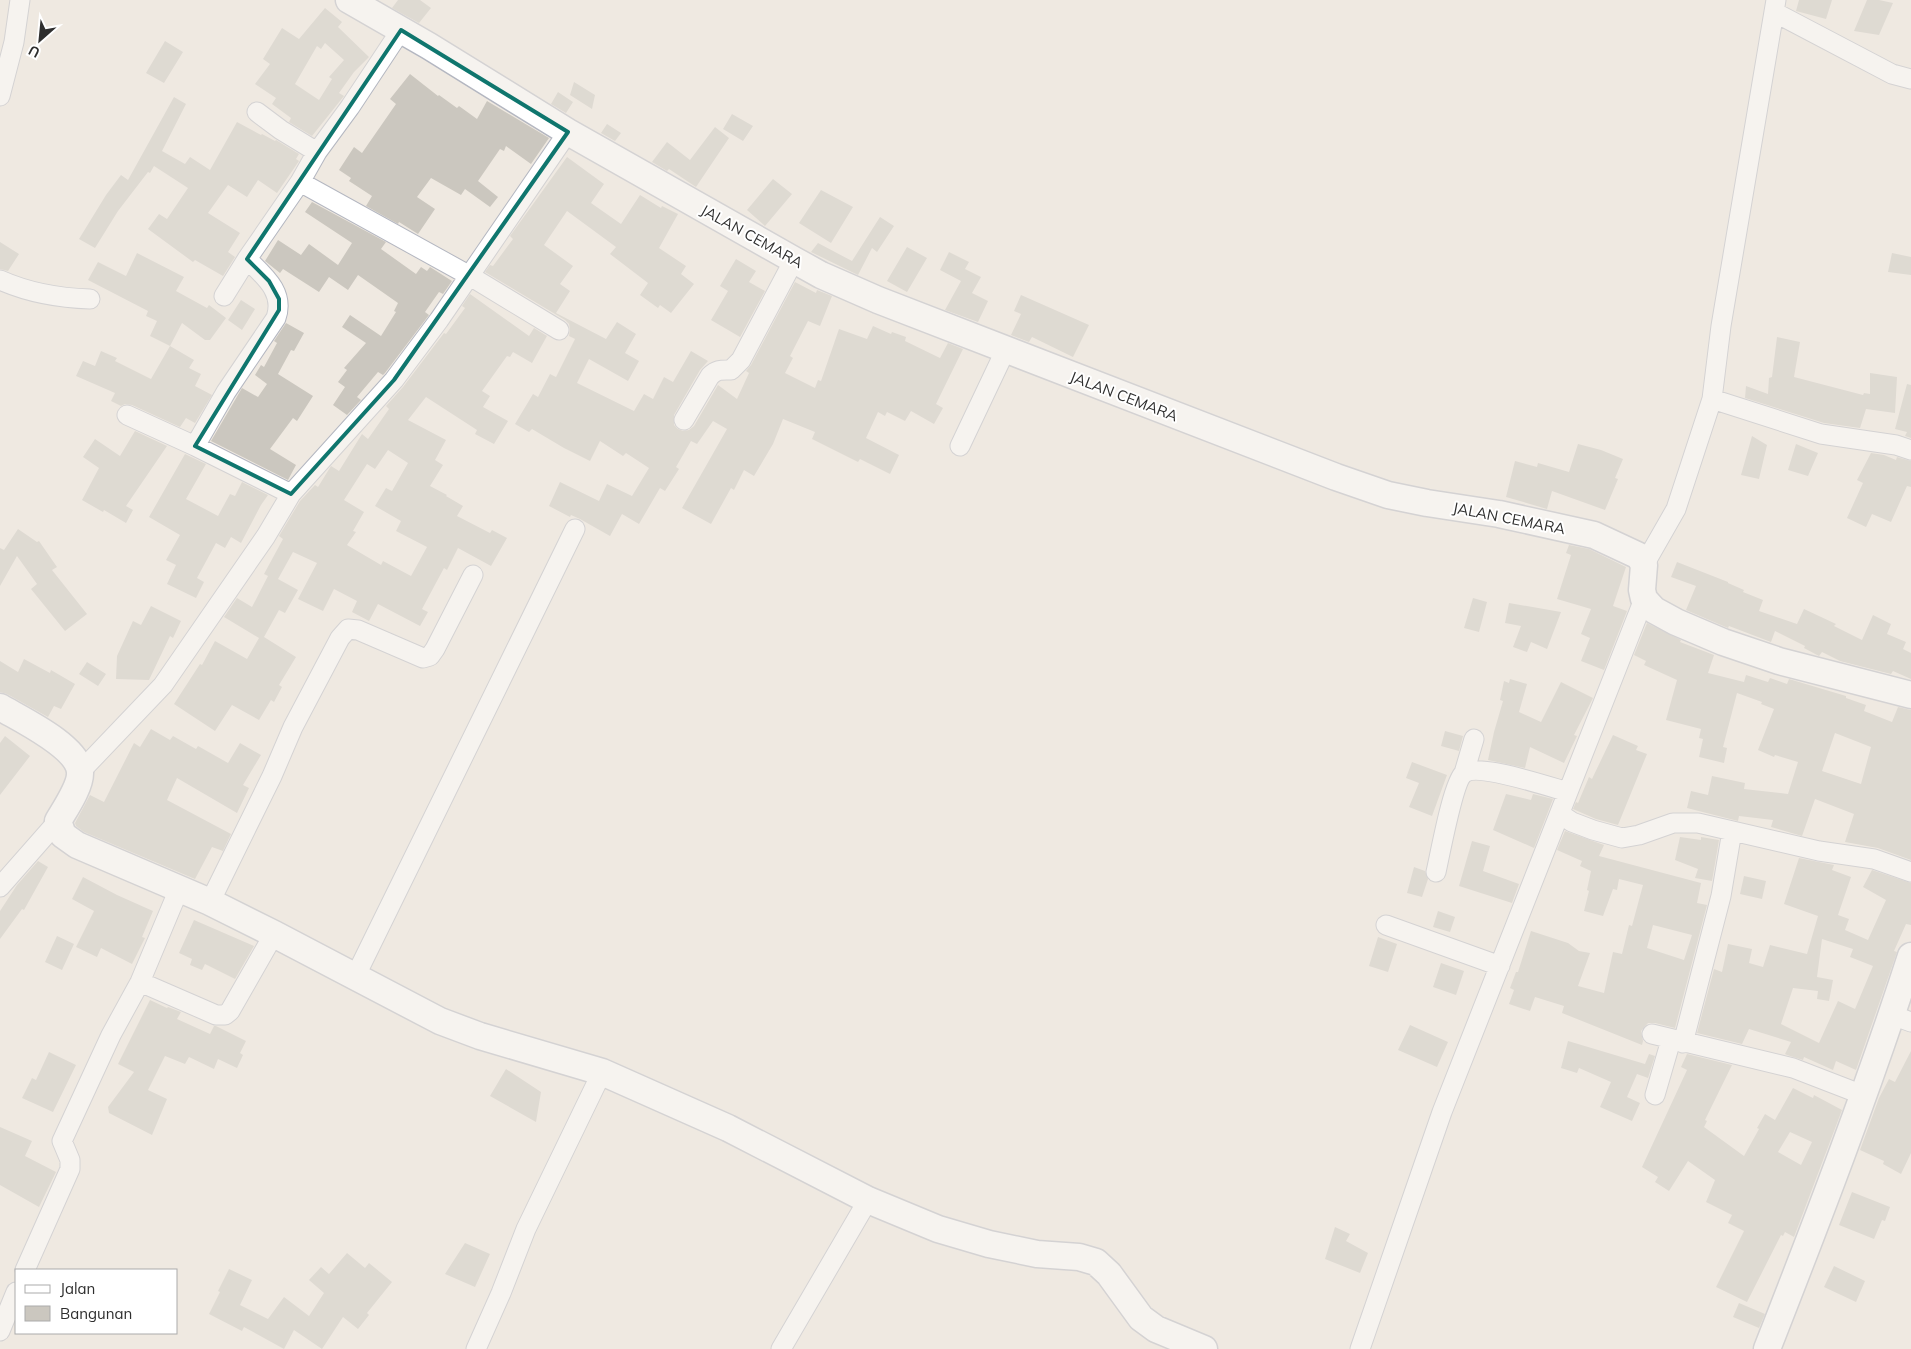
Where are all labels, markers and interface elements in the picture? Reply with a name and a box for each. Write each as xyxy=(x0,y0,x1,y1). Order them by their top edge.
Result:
north arrow xyxy=(15,15,65,65)
text: U xyxy=(25,41,43,62)
street label: JALAN CEMARA xyxy=(697,200,807,272)
street label: JALAN CEMARA xyxy=(1067,367,1181,425)
street label: JALAN CEMARA xyxy=(1451,498,1567,538)
legend xyxy=(15,1269,178,1334)
text: Jalan xyxy=(60,1279,95,1298)
text: Bangunan xyxy=(60,1304,132,1323)

